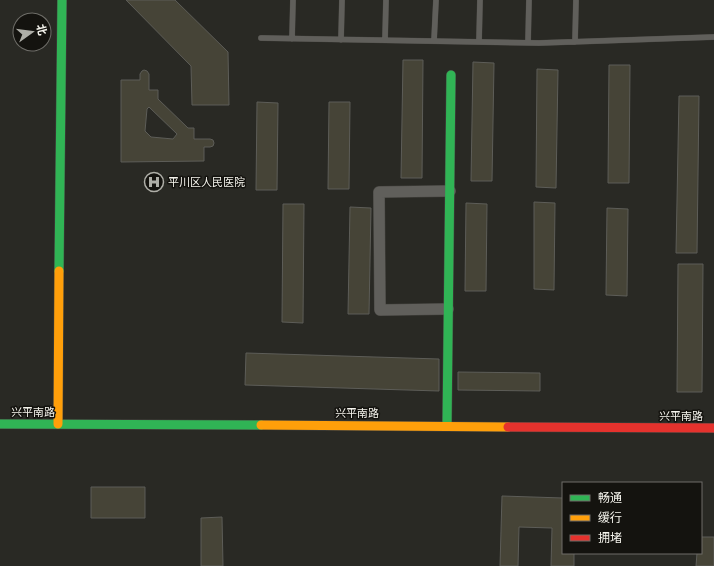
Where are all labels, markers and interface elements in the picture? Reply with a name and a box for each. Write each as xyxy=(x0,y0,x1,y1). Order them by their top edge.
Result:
north arrow xyxy=(12,12,52,52)
text: 北 xyxy=(34,23,50,37)
hospital icon: 平川区人民医院 xyxy=(143,171,165,193)
place label: 平川区人民医院 xyxy=(168,175,245,189)
street label: 兴平南路 xyxy=(11,405,55,419)
street label: 兴平南路 xyxy=(335,406,379,420)
street label: 兴平南路 xyxy=(659,409,703,423)
legend xyxy=(562,482,702,554)
text: 畅通 xyxy=(598,490,622,506)
text: 缓行 xyxy=(598,510,622,526)
text: 拥堵 xyxy=(598,530,622,546)

